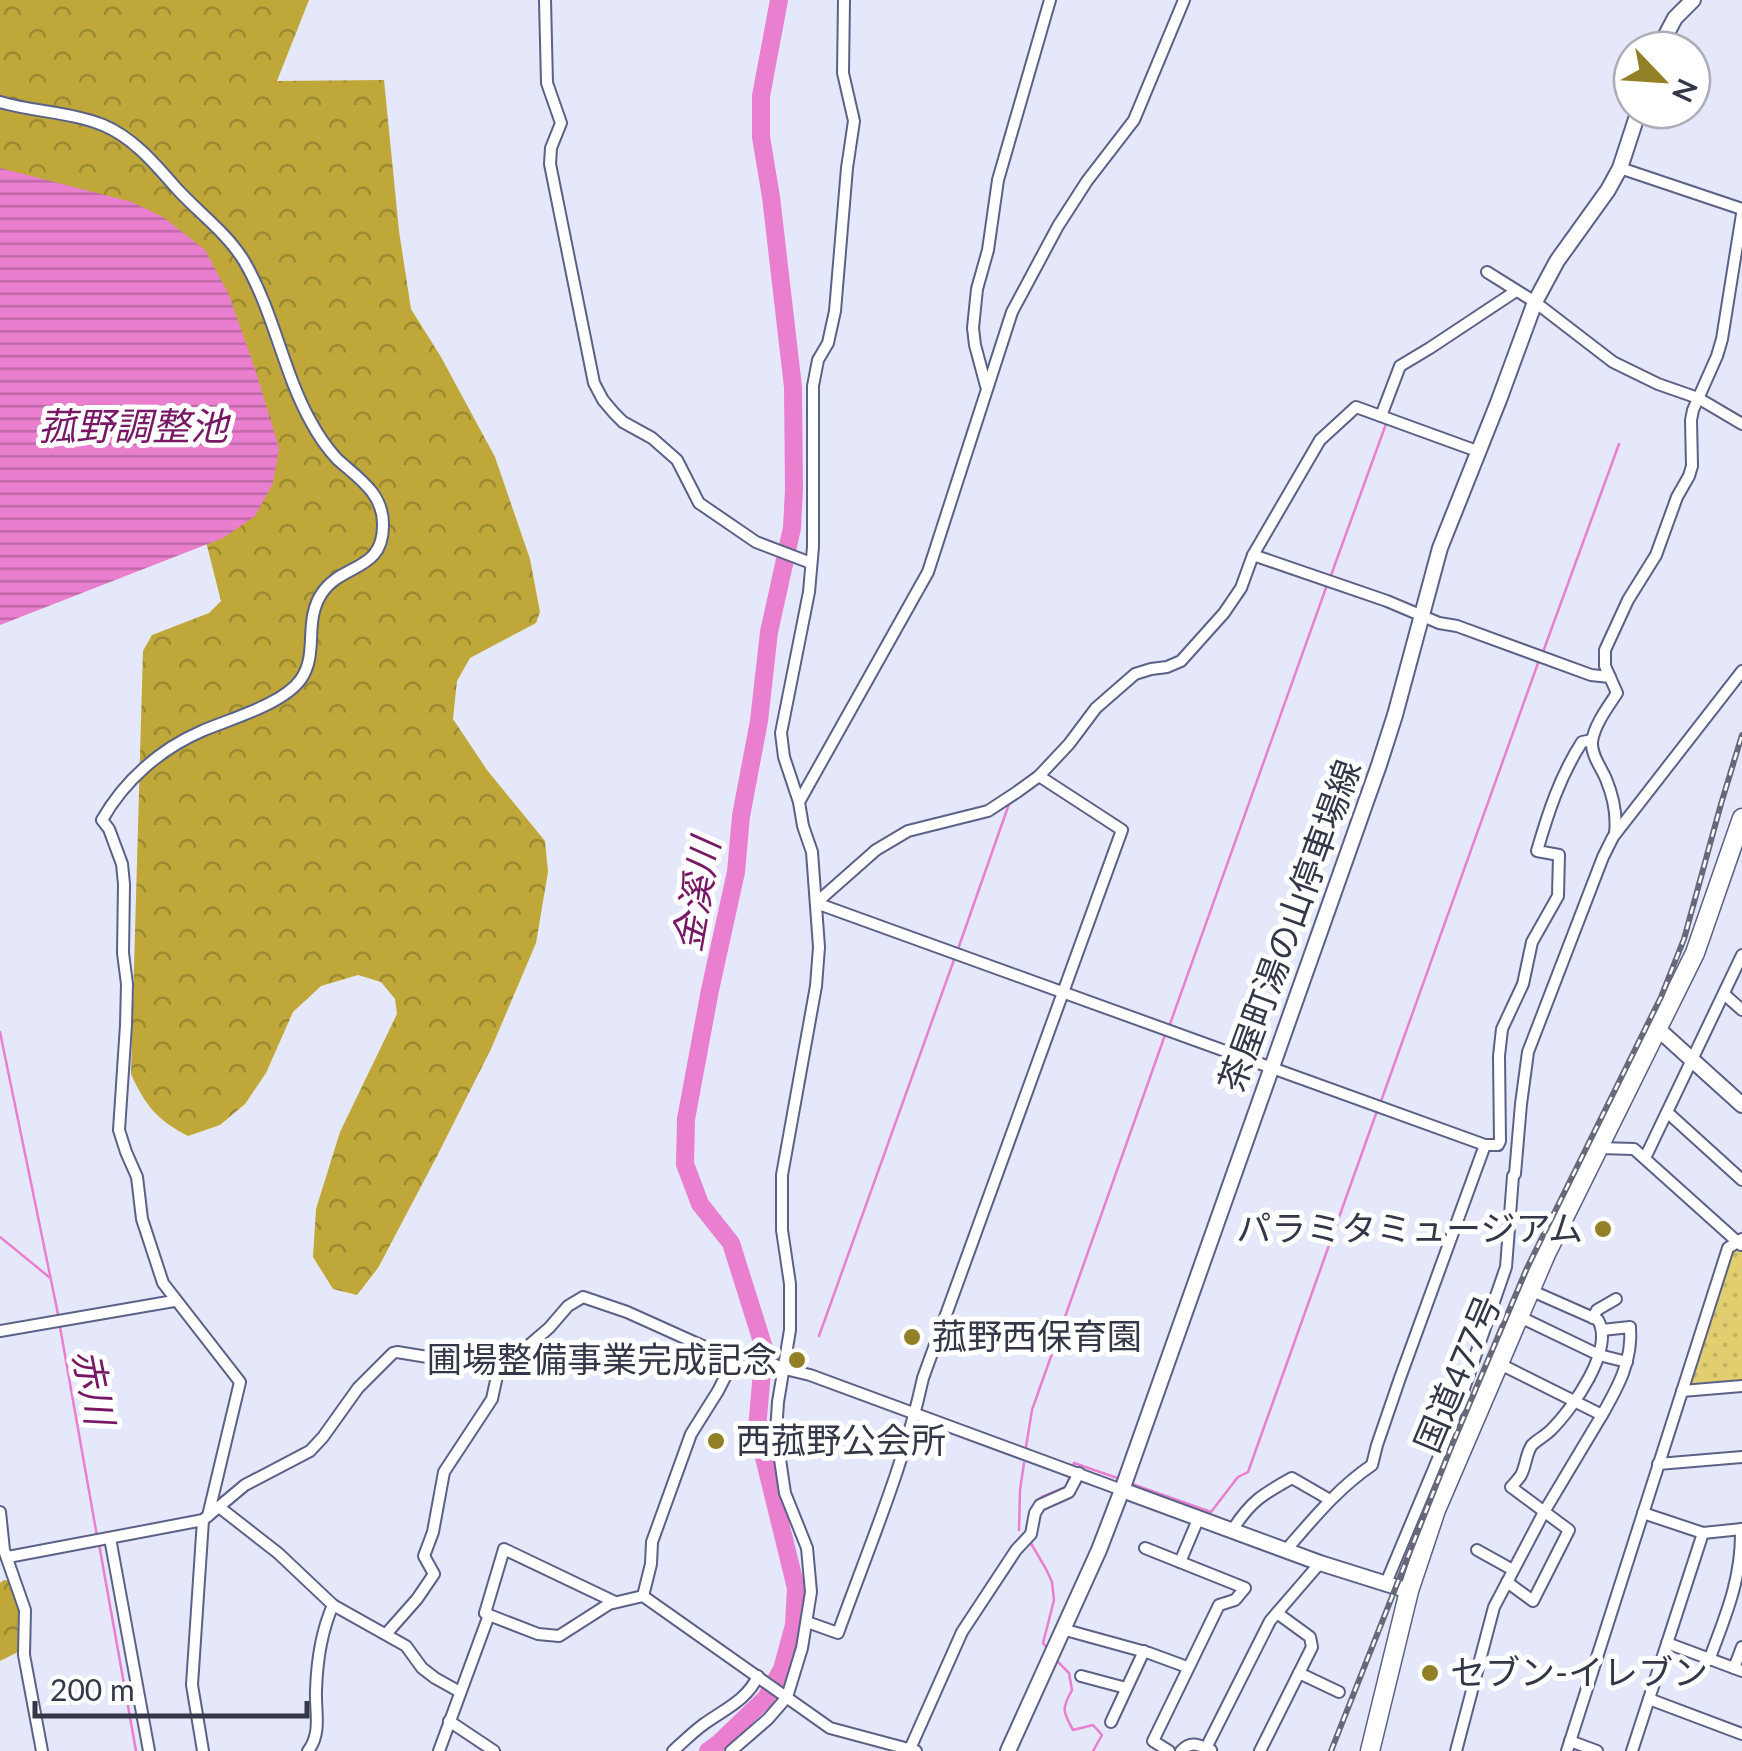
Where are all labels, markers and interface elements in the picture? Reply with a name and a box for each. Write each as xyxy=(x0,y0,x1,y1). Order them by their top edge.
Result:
north arrow xyxy=(1612,30,1712,130)
text: N xyxy=(1666,74,1706,108)
water label: 菰野調整池 xyxy=(38,402,232,448)
street label: 茶屋町湯の山停車場線 xyxy=(1209,754,1368,1097)
water label: 金溪川 xyxy=(662,831,728,955)
place label: パラミタミュージアム xyxy=(1236,1206,1583,1248)
marker: パラミタミュージアム xyxy=(1592,1218,1614,1240)
street label: 国道477号 xyxy=(1404,1289,1508,1458)
place label: 菰野西保育園 xyxy=(932,1314,1142,1356)
marker: 菰野西保育園 xyxy=(901,1326,923,1348)
place label: 圃場整備事業完成記念 xyxy=(427,1337,777,1379)
water label: 赤川 xyxy=(65,1345,126,1432)
marker: 圃場整備事業完成記念 xyxy=(786,1349,808,1371)
place label: 西菰野公会所 xyxy=(736,1418,946,1460)
marker: 西菰野公会所 xyxy=(705,1430,727,1452)
place label: セブン-イレブン xyxy=(1450,1650,1708,1692)
scale bar xyxy=(35,1656,308,1718)
marker: セブン-イレブン xyxy=(1419,1662,1441,1684)
text: 200 m xyxy=(50,1671,135,1707)

